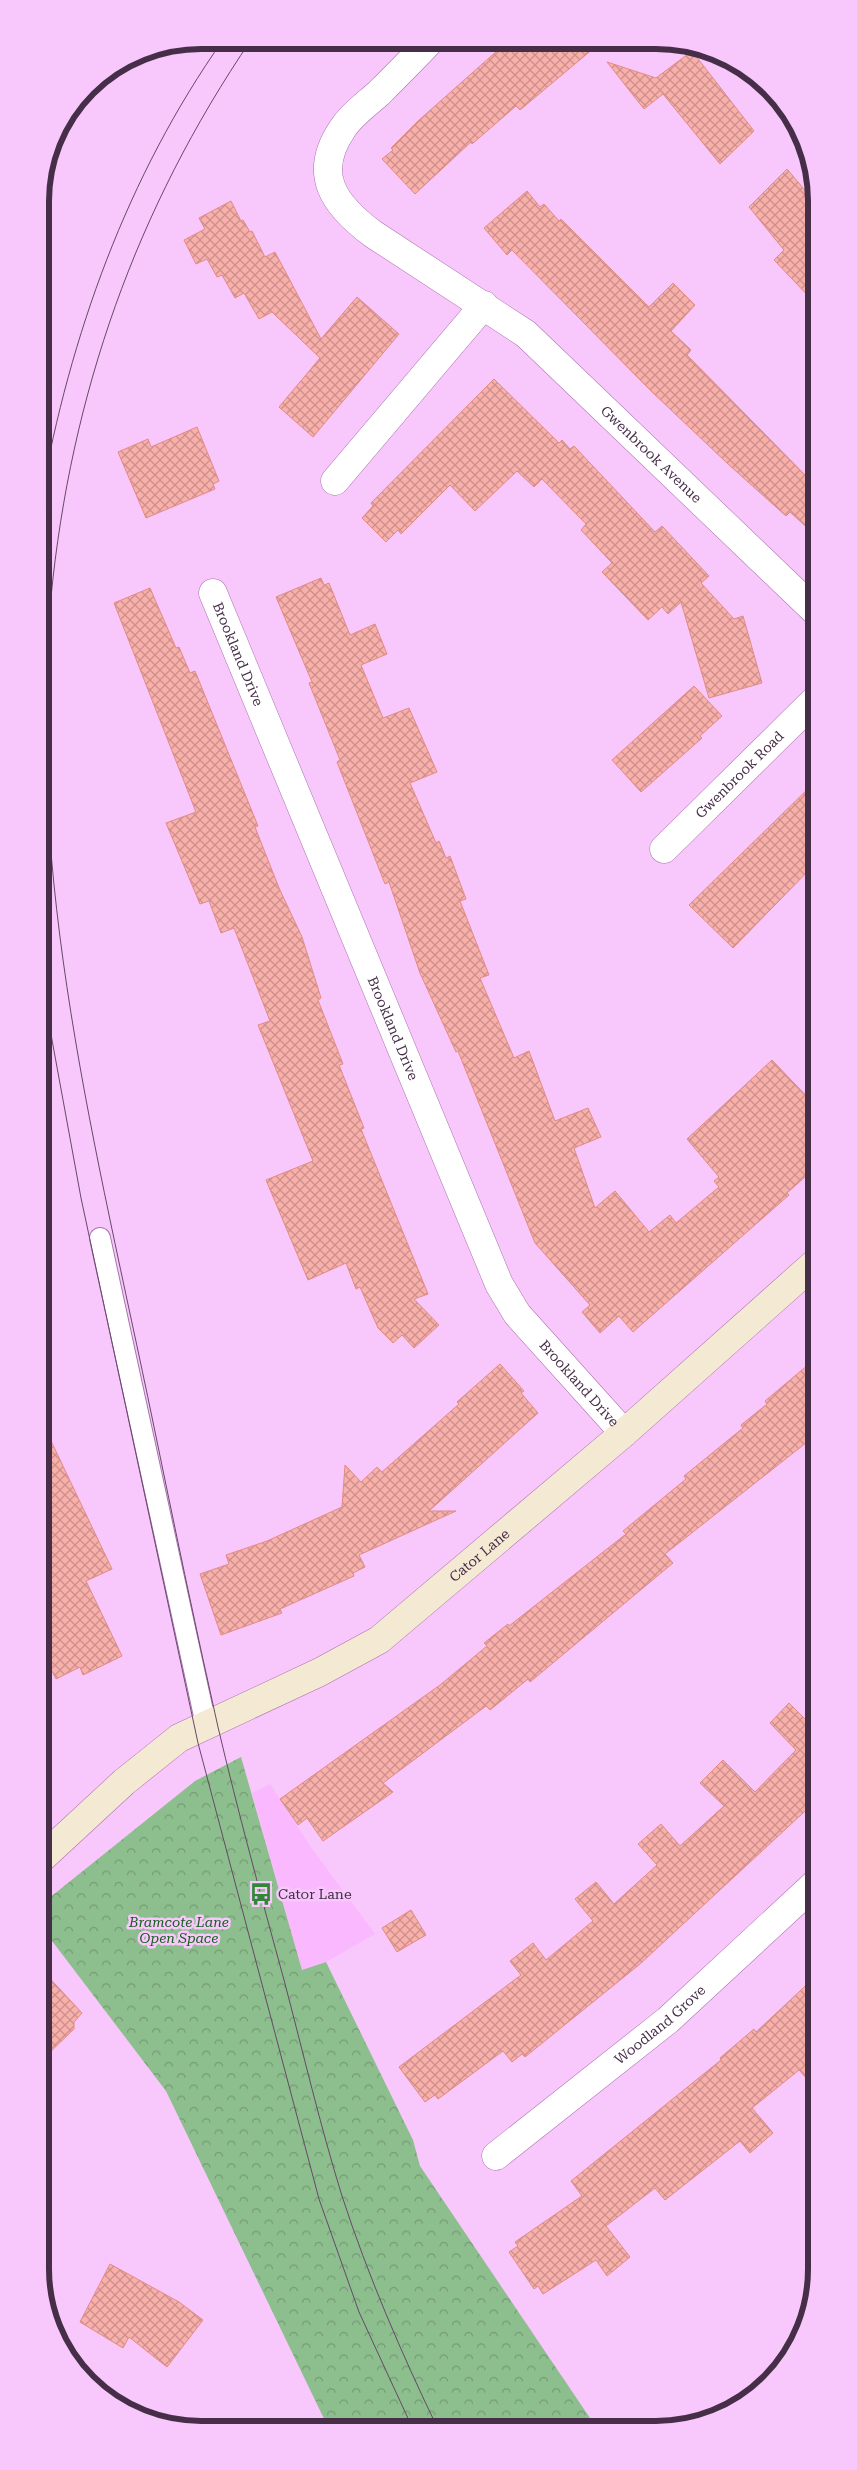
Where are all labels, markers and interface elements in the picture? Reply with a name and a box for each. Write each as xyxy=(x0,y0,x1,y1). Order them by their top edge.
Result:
street label: Gwenbrook Avenue xyxy=(598,402,705,506)
street label: Brookland Drive xyxy=(210,600,267,709)
street label: Gwenbrook Road xyxy=(692,728,787,821)
street label: Brookland Drive xyxy=(365,974,422,1083)
street label: Brookland Drive xyxy=(536,1337,622,1430)
street label: Cator Lane xyxy=(446,1525,513,1585)
bus stop icon: Cator Lane xyxy=(248,1881,274,1907)
place label: Cator Lane xyxy=(278,1886,352,1902)
park label: Bramcote Lane Open Space xyxy=(128,1914,229,1946)
street label: Woodland Grove xyxy=(611,1982,709,2067)

